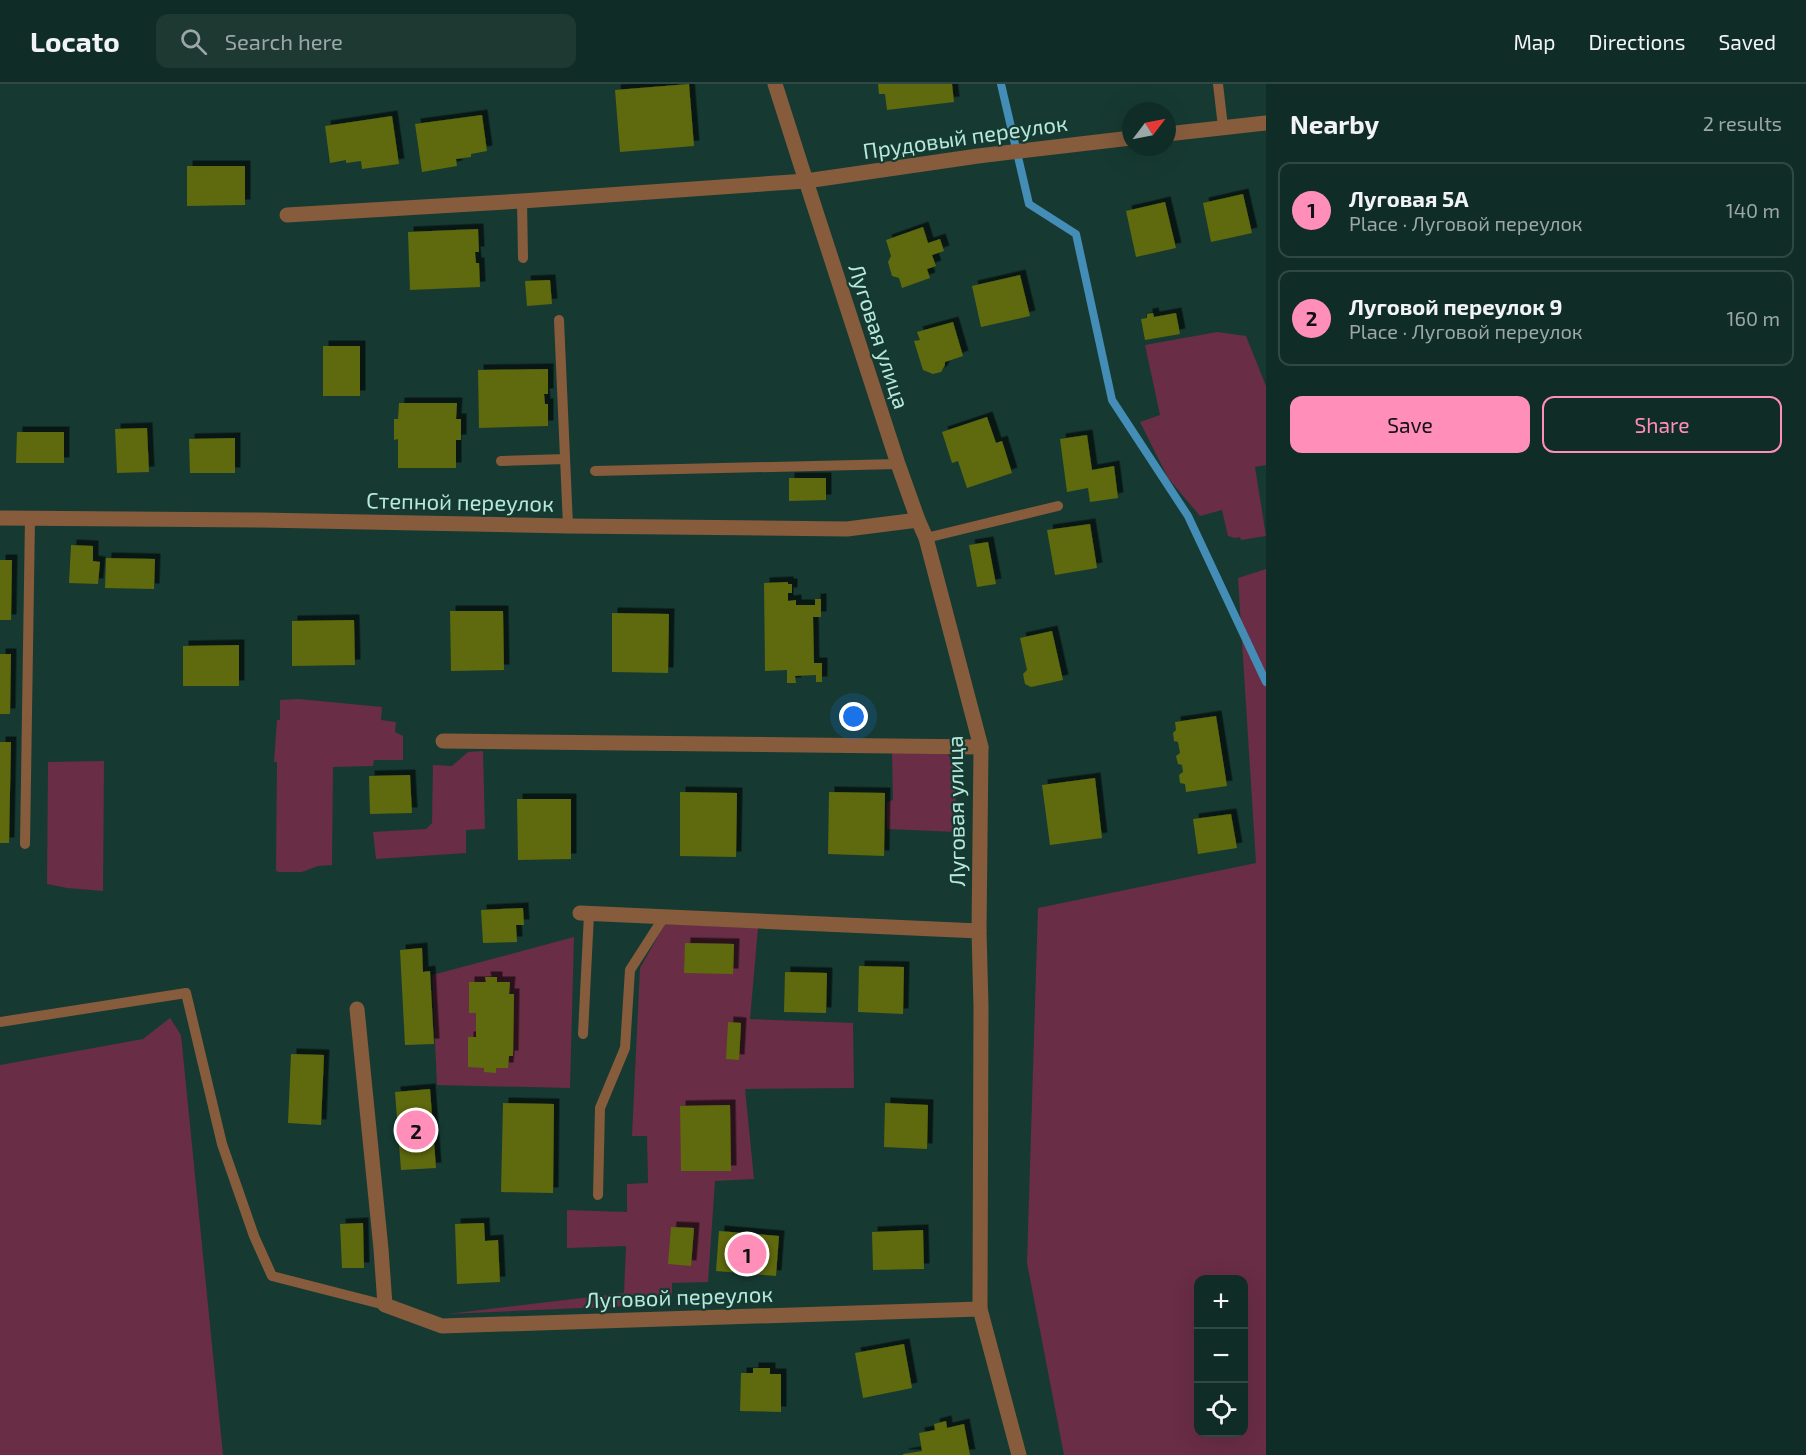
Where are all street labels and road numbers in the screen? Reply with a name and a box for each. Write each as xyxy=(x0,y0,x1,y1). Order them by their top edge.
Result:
street label: Прудовый переулок xyxy=(861,109,1069,164)
street label: Луговая улица xyxy=(843,260,916,412)
street label: Степной переулок xyxy=(366,486,554,517)
street label: Луговая улица xyxy=(941,735,970,887)
street label: Луговой переулок xyxy=(585,1280,774,1313)

